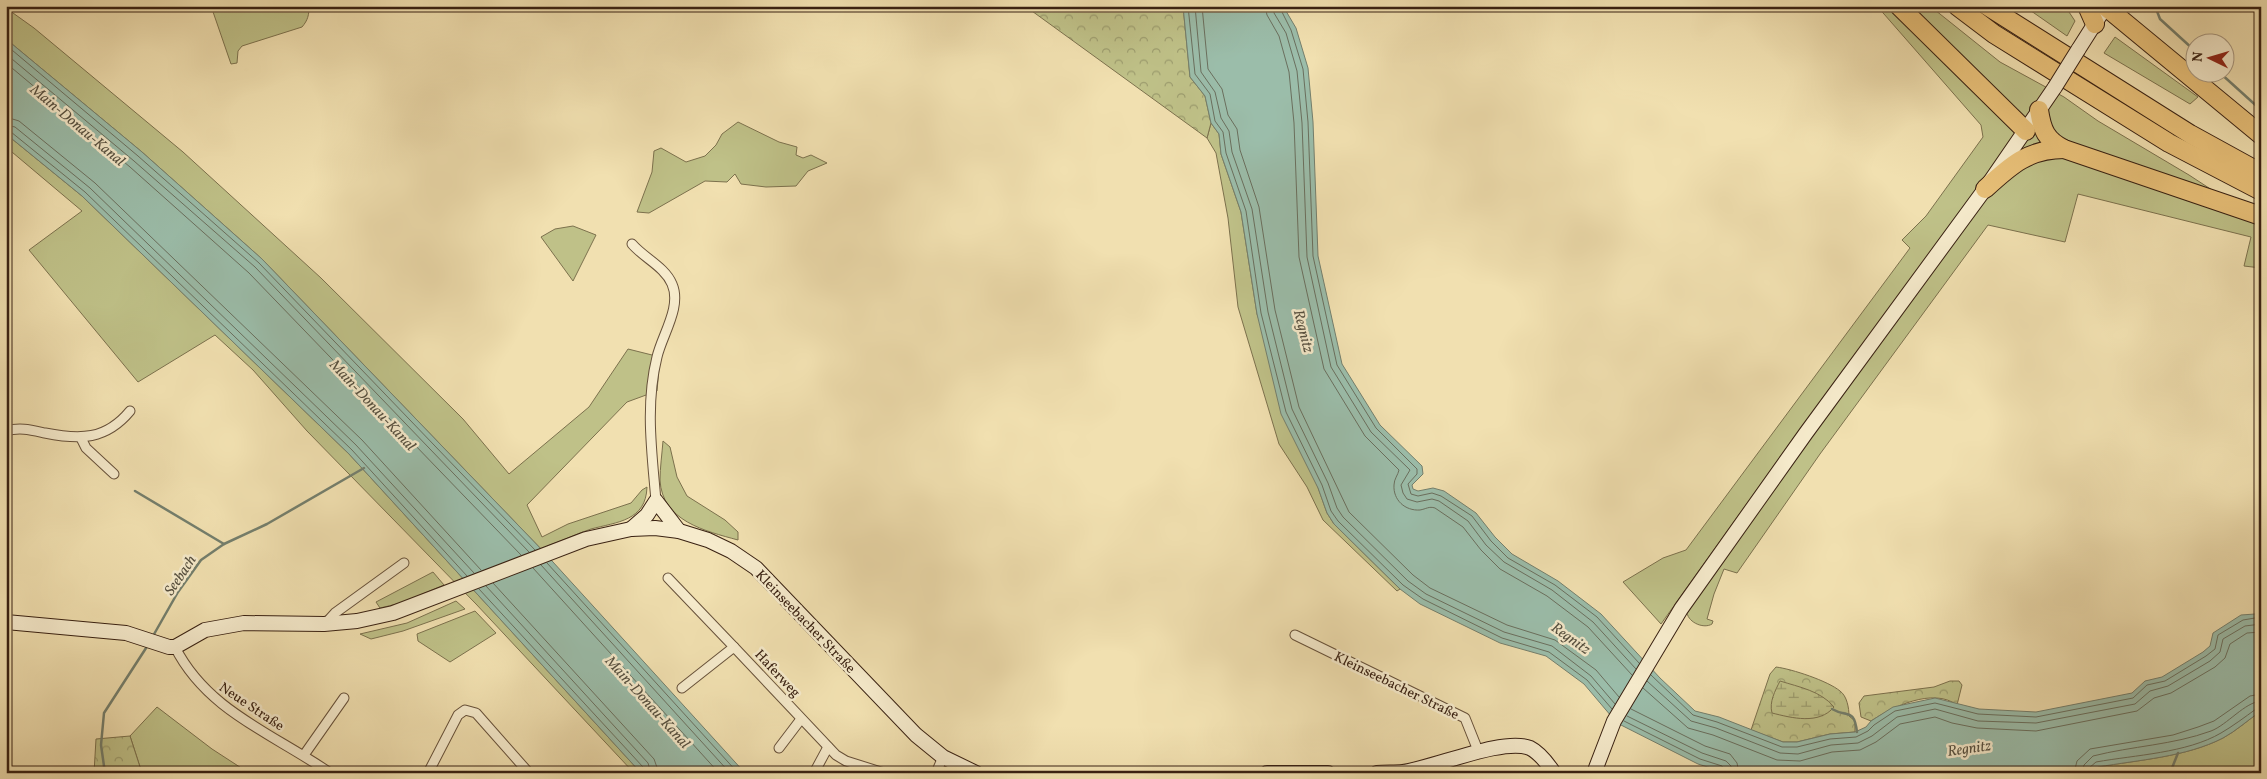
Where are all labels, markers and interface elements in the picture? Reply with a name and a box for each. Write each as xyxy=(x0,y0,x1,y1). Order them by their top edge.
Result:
north arrow xyxy=(2184,32,2234,82)
text: N xyxy=(2189,51,2208,63)
water label: Main-Donau-Kanal xyxy=(24,80,129,172)
water label: Regnitz xyxy=(1287,308,1318,355)
water label: Main-Donau-Kanal xyxy=(323,355,420,457)
water label: Seebach xyxy=(160,552,202,600)
street label: Kleinseebacher Straße xyxy=(751,566,860,678)
water label: Regnitz xyxy=(1546,618,1594,660)
street label: Haferweg xyxy=(750,646,804,702)
street label: Kleinseebacher Straße xyxy=(1331,648,1462,725)
water label: Main-Donau-Kanal xyxy=(599,651,694,754)
street label: Neue Straße xyxy=(215,678,288,736)
water label: Regnitz xyxy=(1946,736,1992,763)

